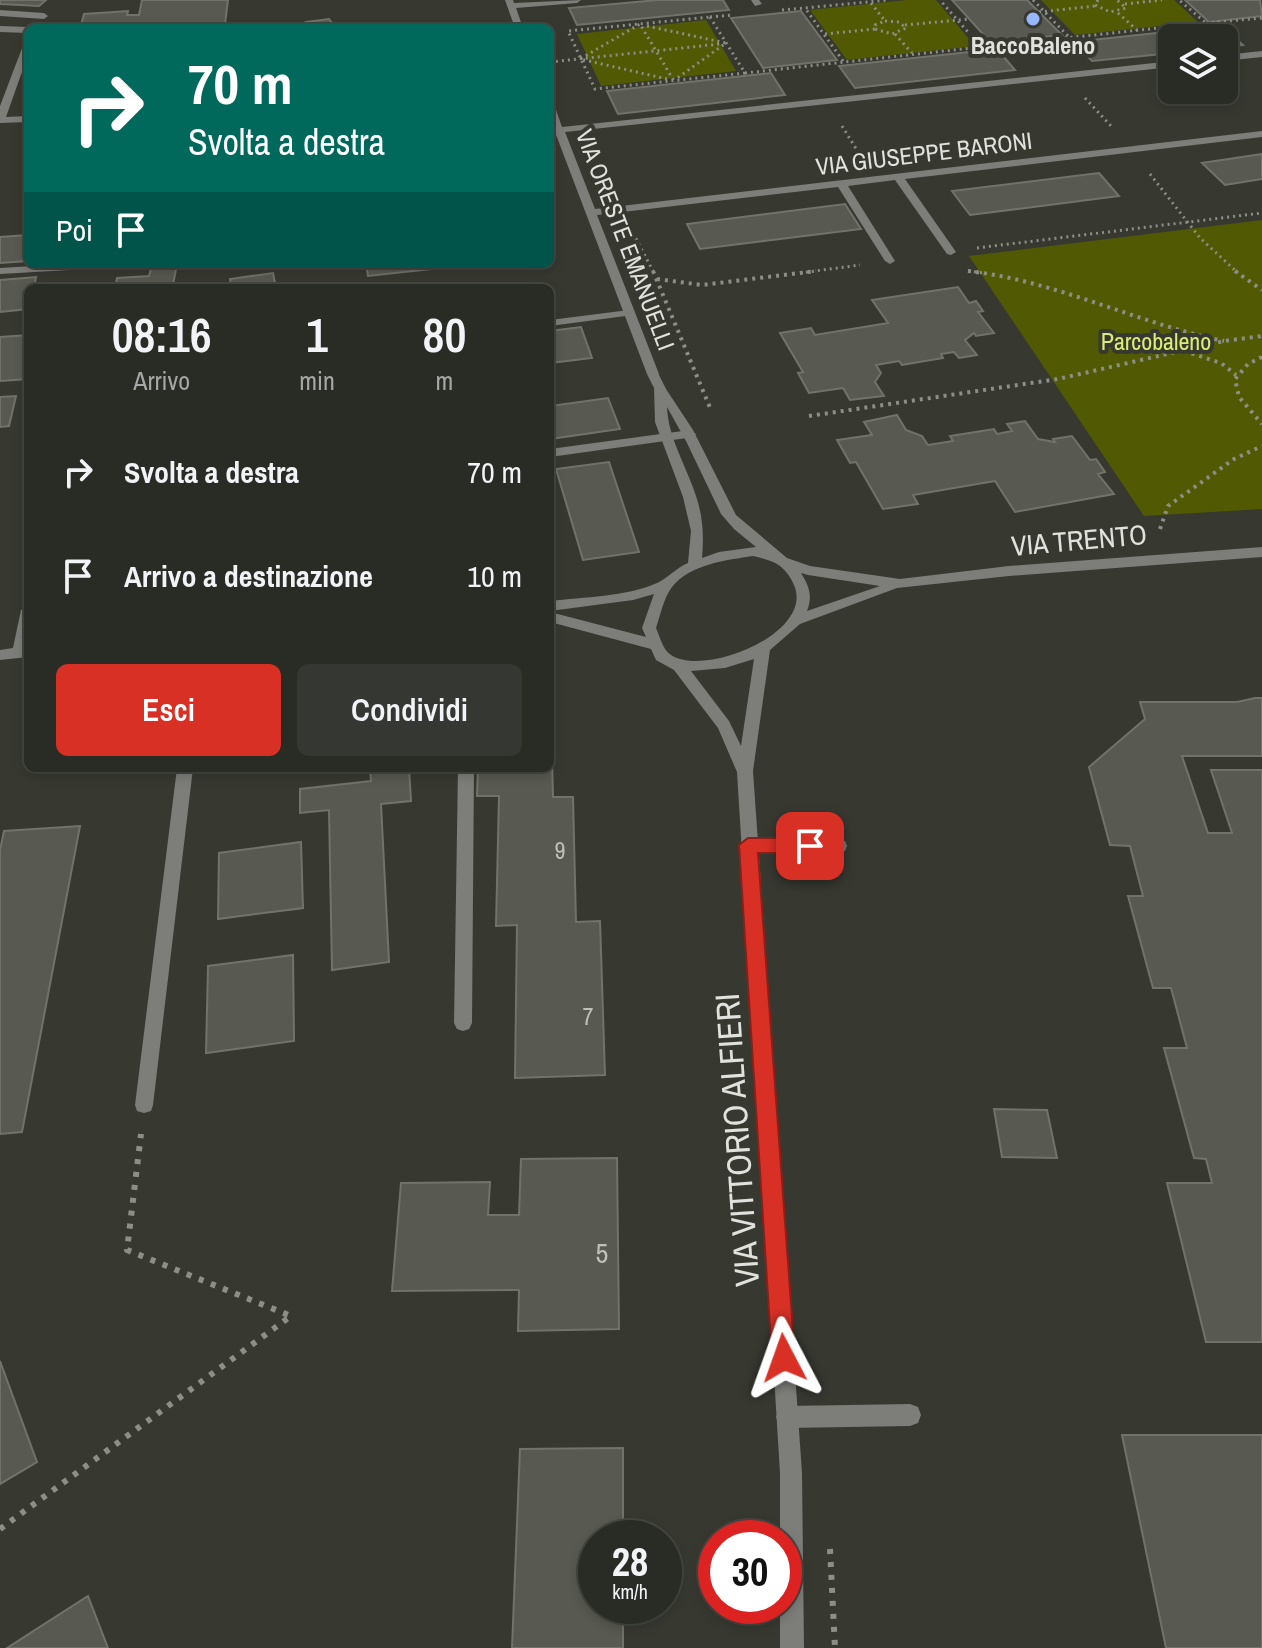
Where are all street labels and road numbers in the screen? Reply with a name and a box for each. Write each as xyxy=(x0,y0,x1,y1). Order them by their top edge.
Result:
street label: VIA GIUSEPPE BARONI xyxy=(814,124,1034,182)
street label: VIA ORESTE EMANUELLI xyxy=(569,125,683,355)
street label: VIA TRENTO xyxy=(1010,515,1148,565)
street label: VIA VITTORIO ALFIERI xyxy=(704,992,770,1288)

